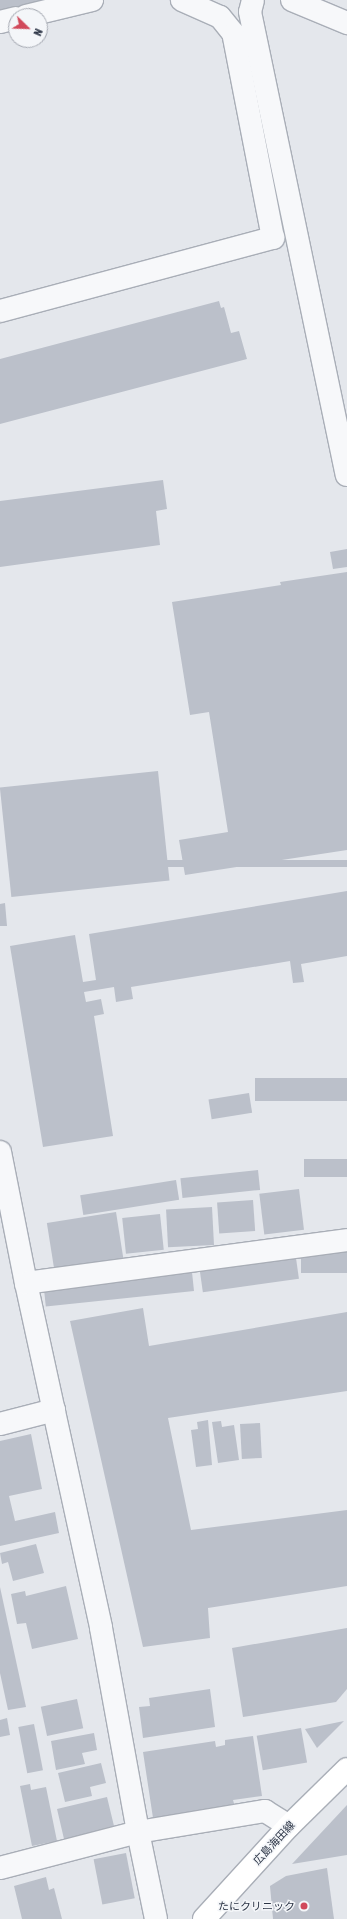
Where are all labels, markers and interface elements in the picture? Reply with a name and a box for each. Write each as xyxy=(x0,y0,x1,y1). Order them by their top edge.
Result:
north arrow xyxy=(8,8,48,48)
text: N xyxy=(31,27,45,38)
street label: 広島海田線 xyxy=(250,1818,298,1868)
place label: たにクリニック xyxy=(218,1899,295,1913)
marker: たにクリニック xyxy=(298,1900,310,1912)

